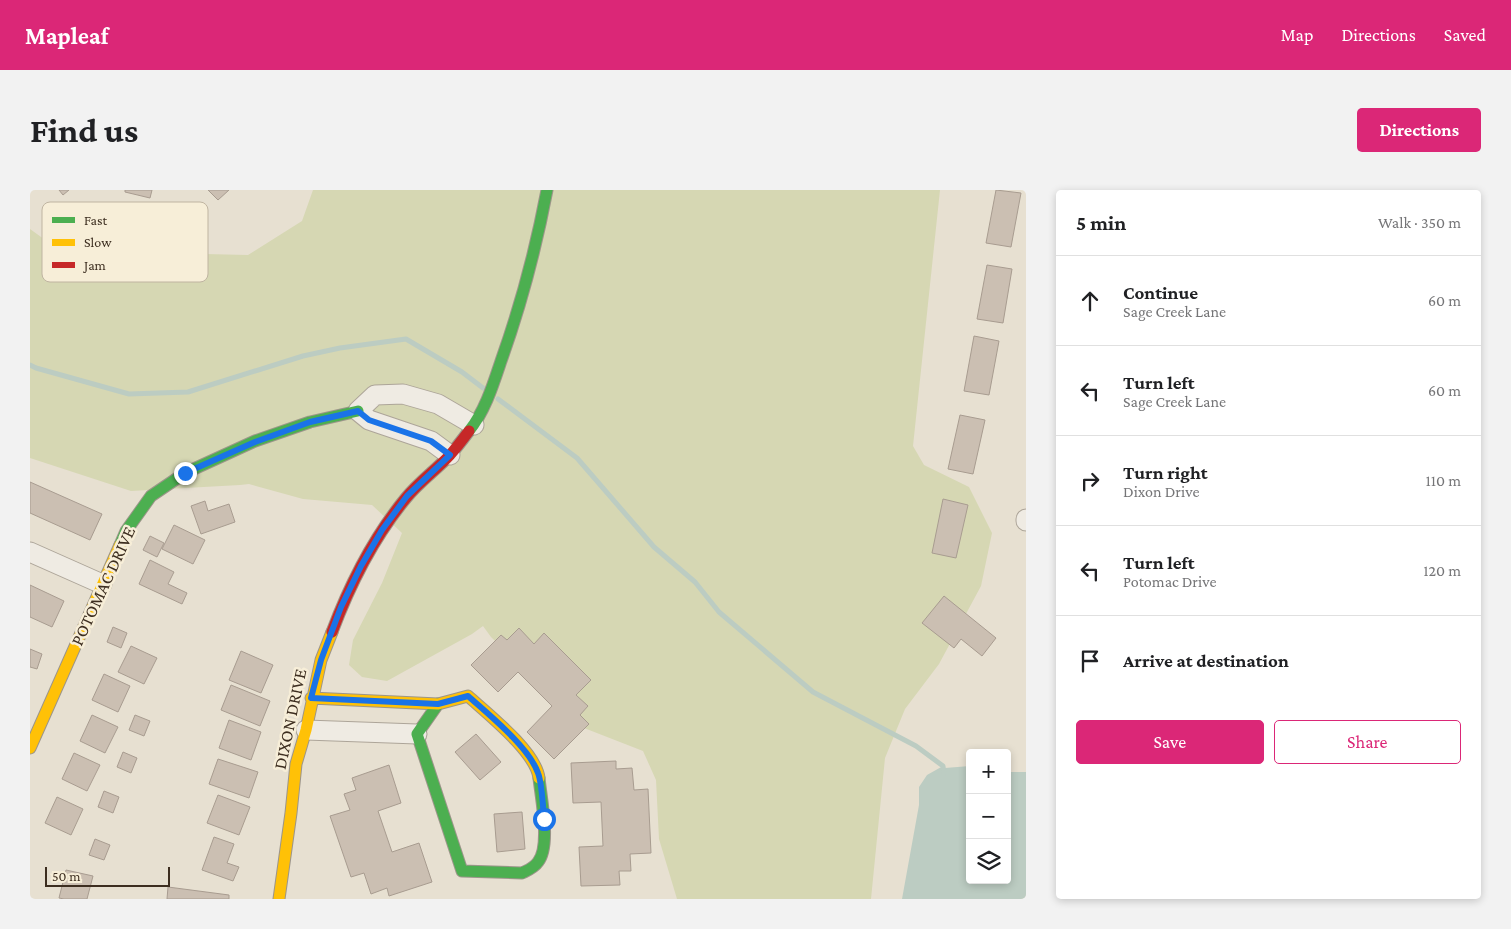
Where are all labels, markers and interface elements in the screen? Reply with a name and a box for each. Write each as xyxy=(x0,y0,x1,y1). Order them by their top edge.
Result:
text: Mapleaf xyxy=(25,22,108,49)
text: Map xyxy=(1281,25,1313,45)
text: Directions xyxy=(1341,25,1416,45)
text: Saved xyxy=(1444,25,1486,45)
button: Directions xyxy=(1357,108,1481,152)
text: Find us xyxy=(30,111,138,150)
legend xyxy=(42,202,208,282)
text: 5 min xyxy=(1076,211,1126,235)
text: Fast xyxy=(84,212,108,228)
text: Walk · 350 m xyxy=(1378,214,1461,231)
text: Slow xyxy=(84,234,112,250)
text: Jam xyxy=(82,257,106,273)
text: Continue xyxy=(1123,282,1198,303)
icon: ahead xyxy=(1076,287,1104,315)
text: 60 m xyxy=(1428,292,1461,309)
text: Sage Creek Lane xyxy=(1123,303,1226,320)
text: Turn left xyxy=(1123,372,1195,393)
icon: left xyxy=(1076,377,1104,405)
text: 60 m xyxy=(1428,382,1461,399)
text: Sage Creek Lane xyxy=(1123,393,1226,410)
route end xyxy=(174,462,197,485)
text: Turn right xyxy=(1123,462,1208,483)
icon: right xyxy=(1076,467,1104,495)
text: 110 m xyxy=(1425,472,1461,489)
text: Dixon Drive xyxy=(1123,483,1199,500)
street label: POTOMAC DRIVE xyxy=(67,523,139,649)
text: Turn left xyxy=(1123,552,1195,573)
icon: left xyxy=(1076,557,1104,585)
text: 120 m xyxy=(1423,562,1461,579)
text: Potomac Drive xyxy=(1123,573,1216,590)
icon: arrive xyxy=(1076,647,1104,675)
text: Arrive at destination xyxy=(1123,650,1289,671)
street label: DIXON DRIVE xyxy=(270,667,310,771)
button: Save xyxy=(1076,720,1264,764)
button: Share xyxy=(1274,720,1461,764)
map controls xyxy=(966,749,1011,884)
button: + xyxy=(966,749,1011,794)
button: − xyxy=(966,794,1011,839)
route start xyxy=(533,808,556,831)
button: layers xyxy=(966,839,1011,884)
scale bar xyxy=(45,864,170,887)
text: 50 m xyxy=(52,868,80,884)

